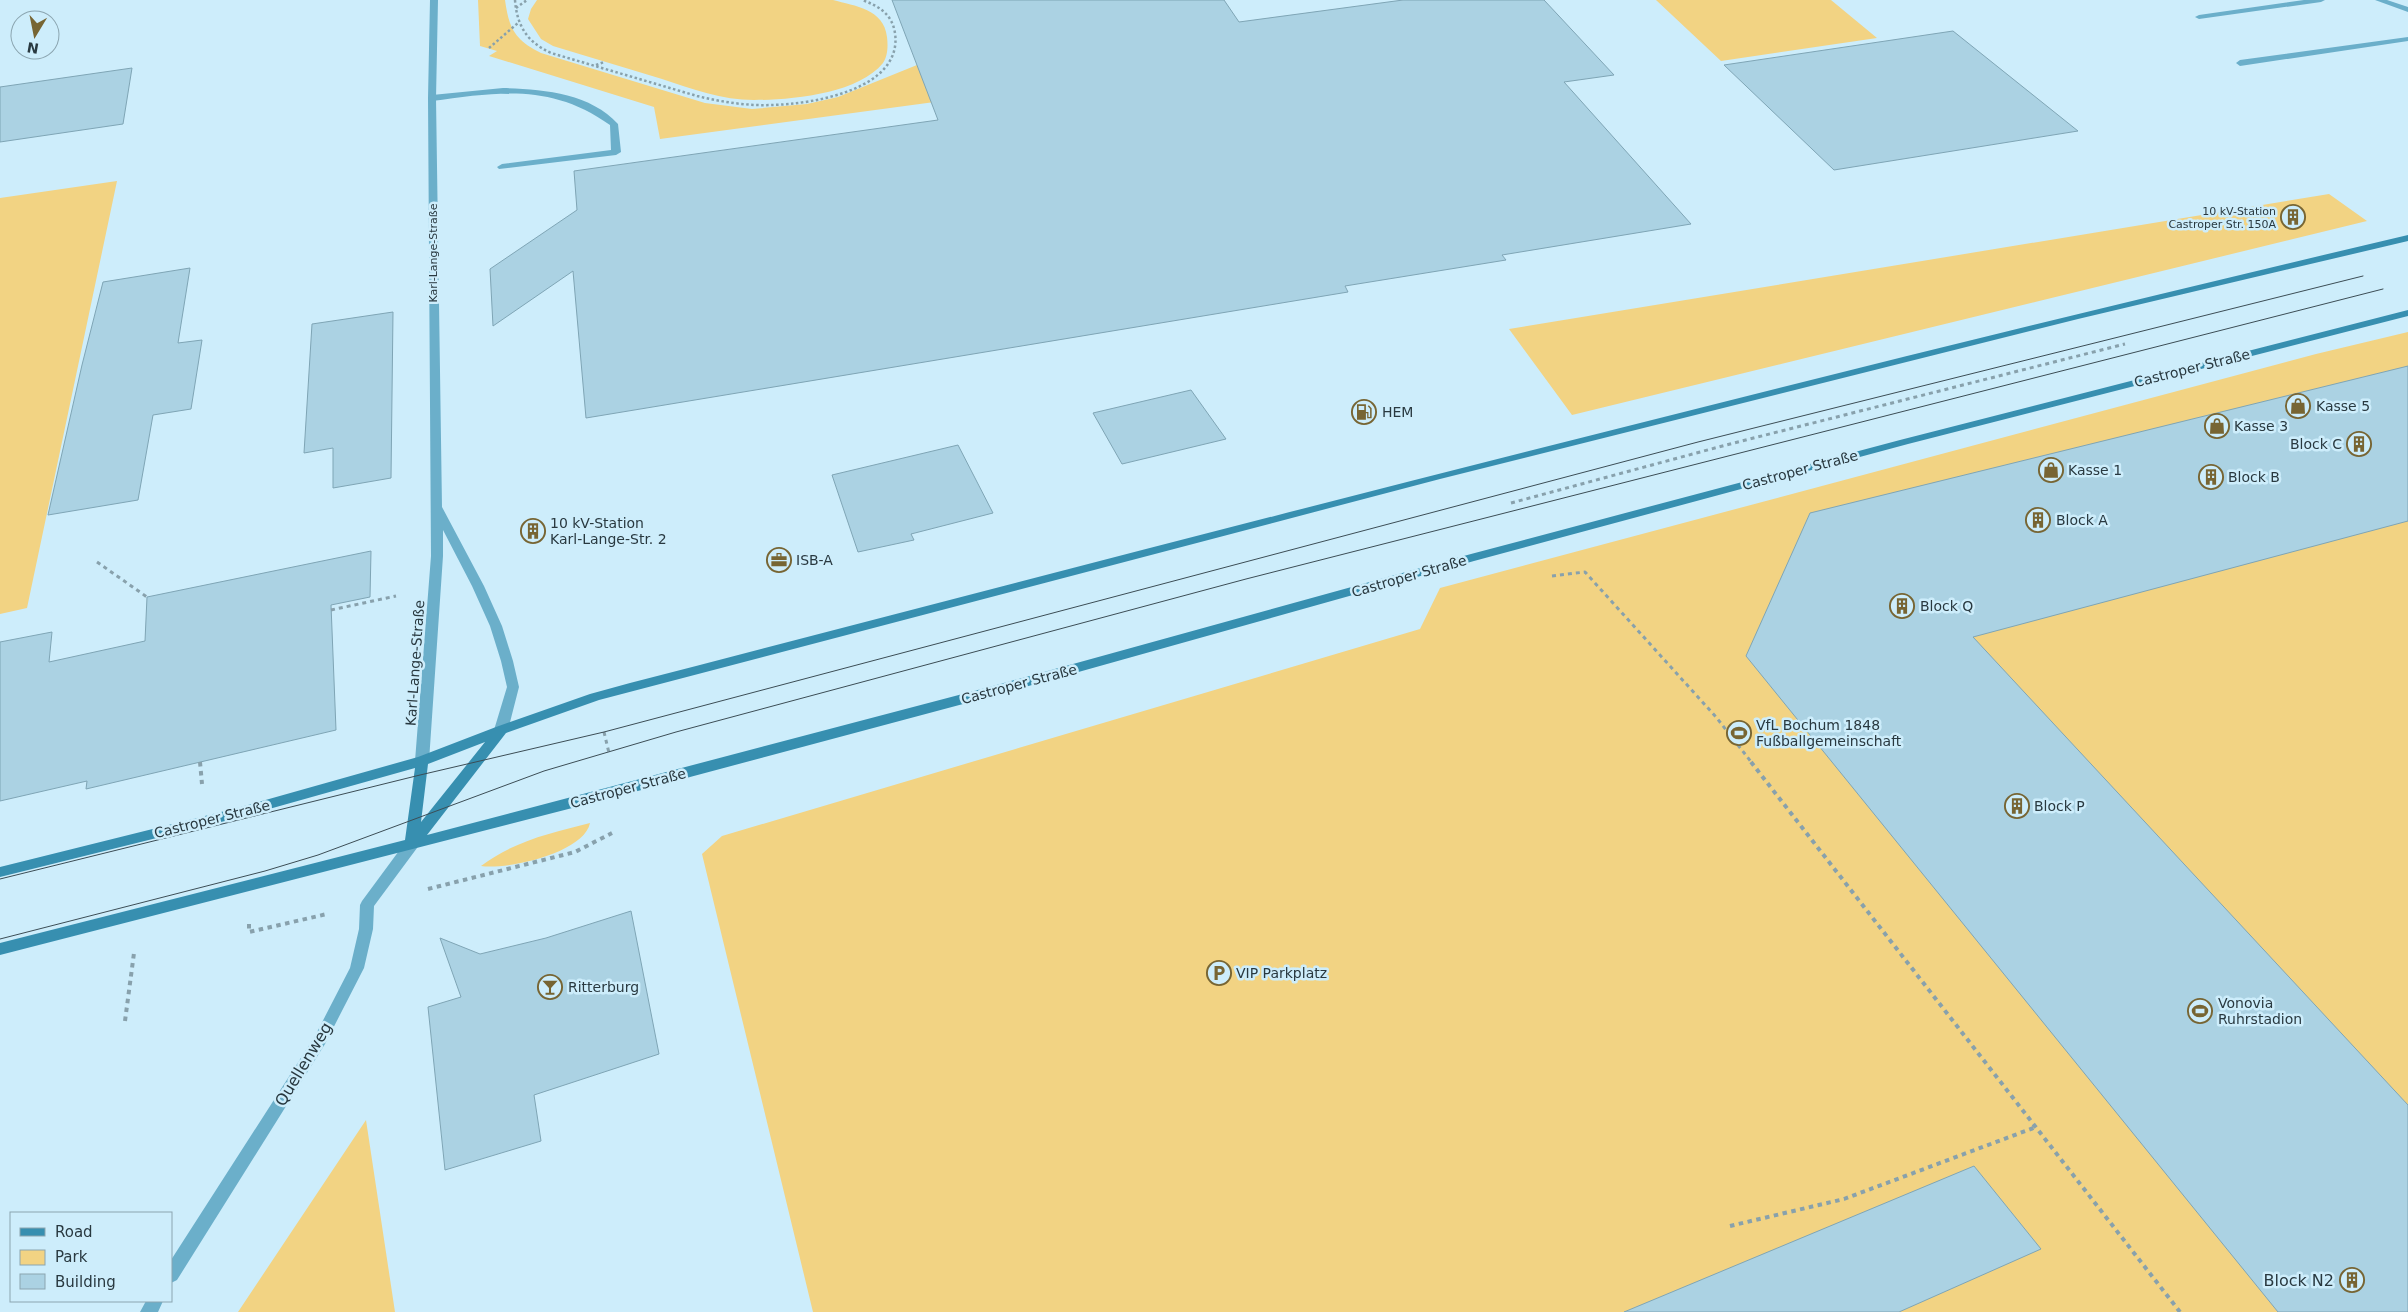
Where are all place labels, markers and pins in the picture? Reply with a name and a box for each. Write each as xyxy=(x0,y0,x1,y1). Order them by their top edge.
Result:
building icon: 10 kV-Station Castroper Str. 150A xyxy=(2280,204,2306,230)
place label: 10 kV-Station Castroper Str. 150A xyxy=(2168,205,2276,231)
shop icon: Kasse 5 xyxy=(2285,393,2311,419)
place label: Kasse 5 xyxy=(2316,398,2370,414)
fuel station icon: HEM xyxy=(1351,399,1377,425)
place label: HEM xyxy=(1382,404,1413,420)
shop icon: Kasse 3 xyxy=(2204,413,2230,439)
place label: Kasse 3 xyxy=(2234,418,2288,434)
building icon: Block C xyxy=(2346,431,2372,457)
place label: Block C xyxy=(2290,436,2342,452)
shop icon: Kasse 1 xyxy=(2038,457,2064,483)
place label: Kasse 1 xyxy=(2068,462,2122,478)
building icon: Block B xyxy=(2198,464,2224,490)
place label: Block B xyxy=(2228,469,2280,485)
building icon: Block A xyxy=(2025,507,2051,533)
place label: Block A xyxy=(2056,512,2108,528)
place label: 10 kV-Station Karl-Lange-Str. 2 xyxy=(550,515,667,547)
building icon: 10 kV-Station Karl-Lange-Str. 2 xyxy=(520,518,546,544)
office icon: ISB-A xyxy=(766,547,792,573)
place label: ISB-A xyxy=(796,552,833,568)
building icon: Block Q xyxy=(1889,593,1915,619)
place label: Block Q xyxy=(1920,598,1973,614)
place label: VfL Bochum 1848 Fußballgemeinschaft xyxy=(1756,717,1902,749)
sports icon: VfL Bochum 1848 Fußballgemeinschaft xyxy=(1726,720,1752,746)
building icon: Block P xyxy=(2004,793,2030,819)
place label: Block P xyxy=(2034,798,2085,814)
parking icon: VIP Parkplatz xyxy=(1206,960,1232,986)
place label: VIP Parkplatz xyxy=(1236,965,1327,981)
bar icon: Ritterburg xyxy=(537,974,563,1000)
place label: Ritterburg xyxy=(568,979,639,995)
place label: Vonovia Ruhrstadion xyxy=(2218,995,2302,1027)
sports icon: Vonovia Ruhrstadion xyxy=(2187,998,2213,1024)
building icon: Block N2 xyxy=(2339,1267,2365,1293)
place label: Block N2 xyxy=(2263,1271,2334,1290)

